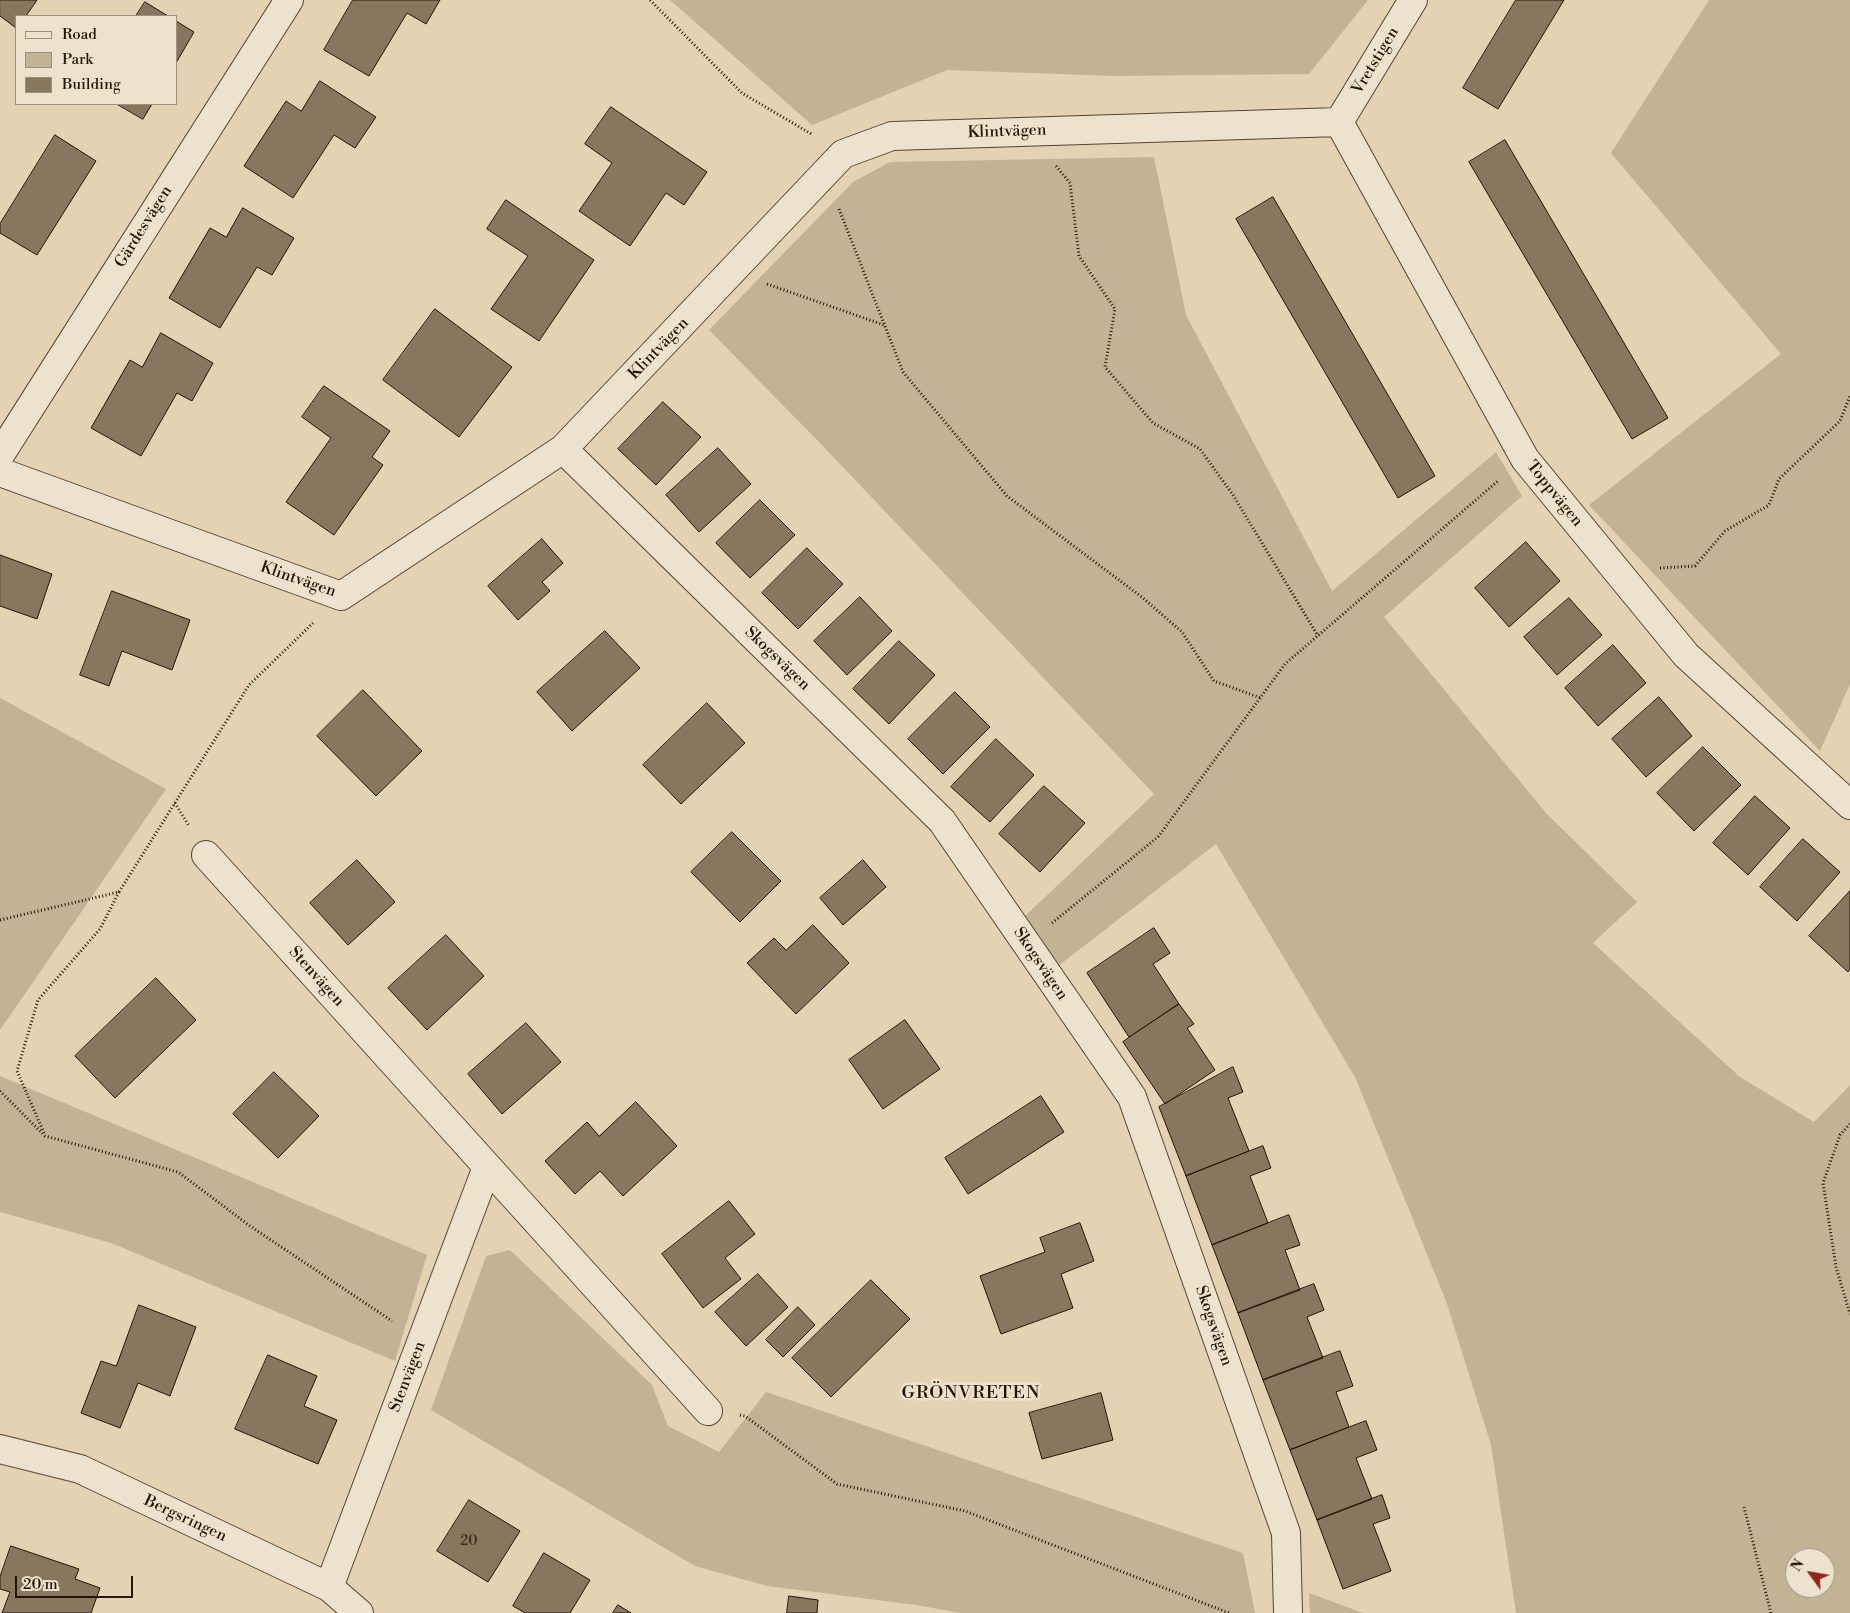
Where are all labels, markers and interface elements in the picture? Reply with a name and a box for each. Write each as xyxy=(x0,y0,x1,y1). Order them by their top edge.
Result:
legend xyxy=(15,15,178,105)
street label: Vretstigen xyxy=(1349,24,1403,98)
text: Road xyxy=(62,25,97,44)
text: Park xyxy=(62,50,93,69)
text: Building xyxy=(62,75,121,94)
street label: Klintvägen xyxy=(967,121,1047,143)
street label: Gärdesvägen xyxy=(111,183,177,271)
street label: Klintvägen xyxy=(625,314,693,384)
street label: Toppvägen xyxy=(1522,457,1586,531)
street label: Klintvägen xyxy=(258,558,338,602)
street label: Skogsvägen xyxy=(740,623,814,695)
street label: Skogsvägen xyxy=(1009,924,1071,1004)
street label: Stenvägen xyxy=(284,943,348,1011)
street label: Skogsvägen xyxy=(1190,1283,1236,1369)
street label: Stenvägen xyxy=(386,1339,430,1415)
district label: GRÖNVRETEN xyxy=(900,1383,1042,1405)
street label: Bergsringen xyxy=(141,1491,229,1547)
house number: 20 xyxy=(460,1534,478,1550)
north arrow xyxy=(1785,1548,1835,1598)
text: N xyxy=(1788,1556,1809,1575)
scale bar xyxy=(18,1566,135,1598)
text: 20 m xyxy=(23,1575,58,1594)

